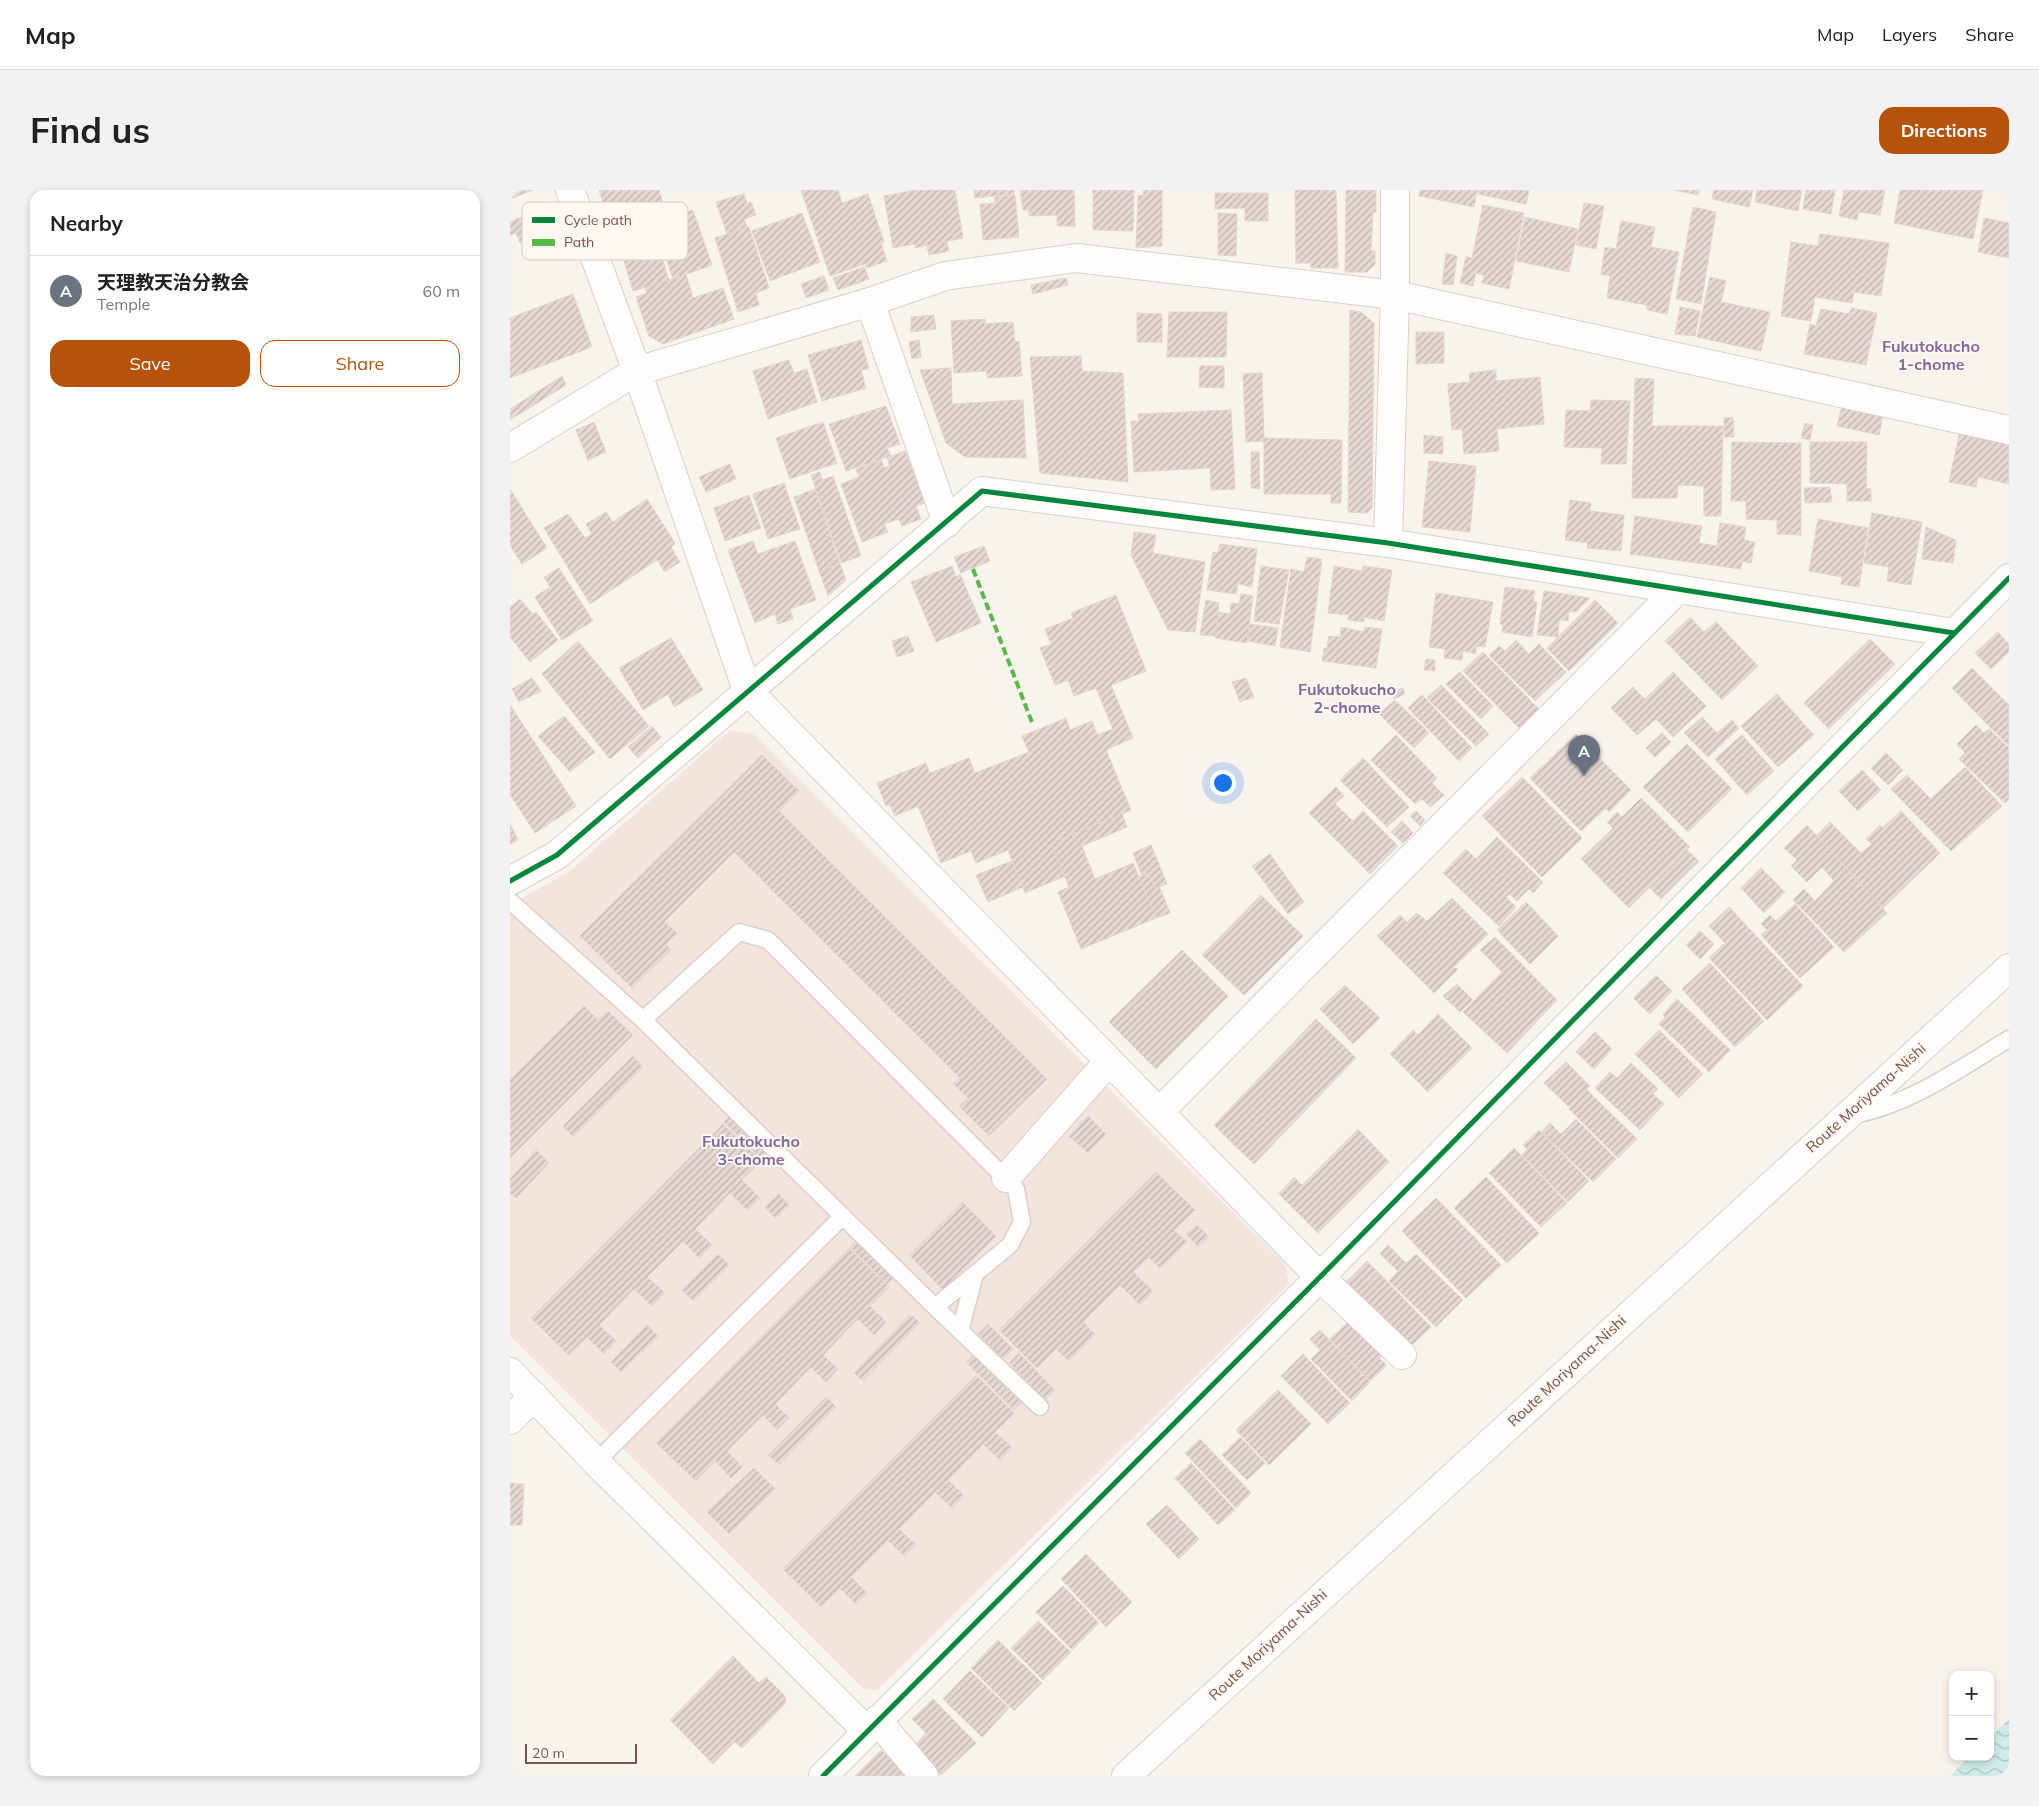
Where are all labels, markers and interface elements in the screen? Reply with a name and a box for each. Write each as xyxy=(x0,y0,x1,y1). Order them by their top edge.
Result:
text: Map xyxy=(25,20,76,50)
text: Map xyxy=(1817,23,1854,46)
text: Layers xyxy=(1882,23,1937,46)
text: Share xyxy=(1965,23,2014,46)
button: Directions xyxy=(1879,107,2009,154)
text: Find us xyxy=(30,108,150,152)
legend xyxy=(522,202,688,260)
text: Nearby xyxy=(50,210,123,236)
text: Cycle path xyxy=(564,211,632,229)
text: Path xyxy=(564,233,594,251)
text: 天理教天治分教会 xyxy=(97,270,249,294)
text: A xyxy=(60,281,72,301)
text: 60 m xyxy=(423,281,460,301)
text: Temple xyxy=(97,294,150,314)
district label: Fukutokucho 1-chome xyxy=(1882,336,1980,374)
button: Save xyxy=(50,340,250,387)
button: Share xyxy=(260,340,460,387)
district label: Fukutokucho 2-chome xyxy=(1298,679,1396,717)
pin: A xyxy=(1568,735,1600,776)
your location xyxy=(1210,770,1236,796)
street label: Route Moriyama-Nishi xyxy=(1802,1039,1930,1157)
district label: Fukutokucho 3-chome xyxy=(702,1131,800,1169)
street label: Route Moriyama-Nishi xyxy=(1503,1311,1630,1430)
street label: Route Moriyama-Nishi xyxy=(1204,1585,1331,1704)
map controls xyxy=(1949,1671,1994,1761)
button: + xyxy=(1949,1671,1994,1716)
button: − xyxy=(1949,1716,1994,1761)
scale bar xyxy=(525,1741,638,1764)
text: 20 m xyxy=(532,1744,565,1762)

